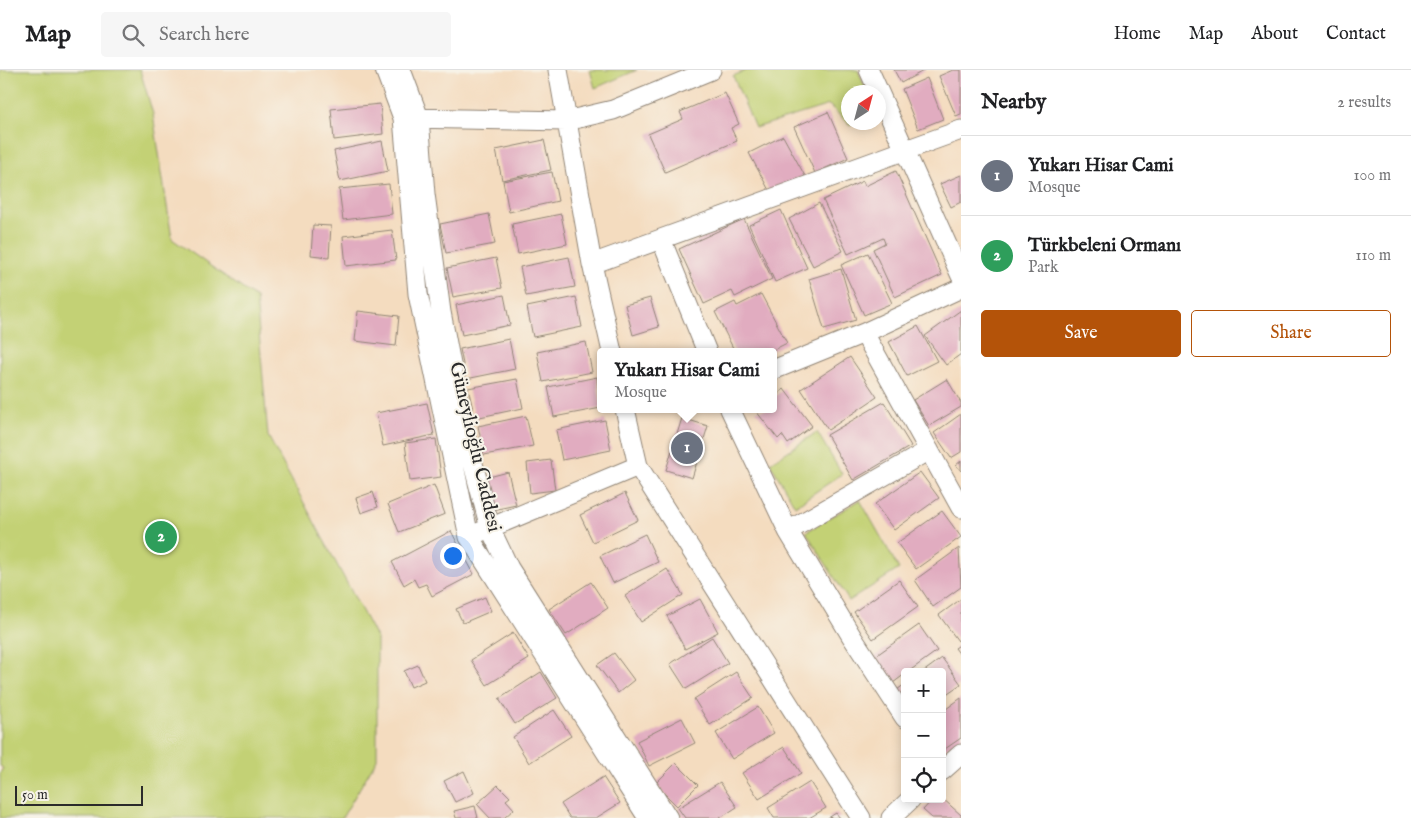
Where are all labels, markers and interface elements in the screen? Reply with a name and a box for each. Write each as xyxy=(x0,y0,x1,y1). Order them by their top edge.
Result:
search box xyxy=(101,12,451,57)
text: Map xyxy=(25,19,71,50)
icon: search xyxy=(119,21,147,49)
text: Search here xyxy=(159,23,250,47)
text: Home xyxy=(1114,23,1161,46)
text: Map xyxy=(1189,23,1223,46)
text: About xyxy=(1251,23,1298,46)
text: Contact xyxy=(1326,23,1386,46)
north arrow xyxy=(841,85,886,130)
text: Nearby xyxy=(981,89,1046,116)
text: 2 results xyxy=(1337,93,1391,113)
text: Yukarı Hisar Cami xyxy=(1028,154,1174,178)
text: 1 xyxy=(994,166,1000,186)
text: 100 m xyxy=(1354,166,1391,186)
text: Mosque xyxy=(1028,178,1081,198)
text: Türkbeleni Ormanı xyxy=(1028,234,1181,258)
text: 2 xyxy=(993,246,1001,266)
text: 110 m xyxy=(1355,246,1391,266)
text: Park xyxy=(1028,258,1058,278)
button: Save xyxy=(981,310,1181,357)
button: Share xyxy=(1191,310,1391,357)
popup xyxy=(597,348,777,413)
street label: Güneylioğlu Caddesi xyxy=(443,359,507,535)
text: Yukarı Hisar Cami xyxy=(614,359,760,383)
text: Mosque xyxy=(614,383,667,403)
pin: 1 xyxy=(671,429,703,467)
pin: 2 xyxy=(145,518,177,556)
your location xyxy=(440,543,466,569)
map controls xyxy=(901,668,946,803)
button: + xyxy=(901,668,946,713)
button: − xyxy=(901,713,946,758)
button: locate xyxy=(901,758,946,803)
scale bar xyxy=(15,783,142,806)
text: 50 m xyxy=(22,786,48,804)

